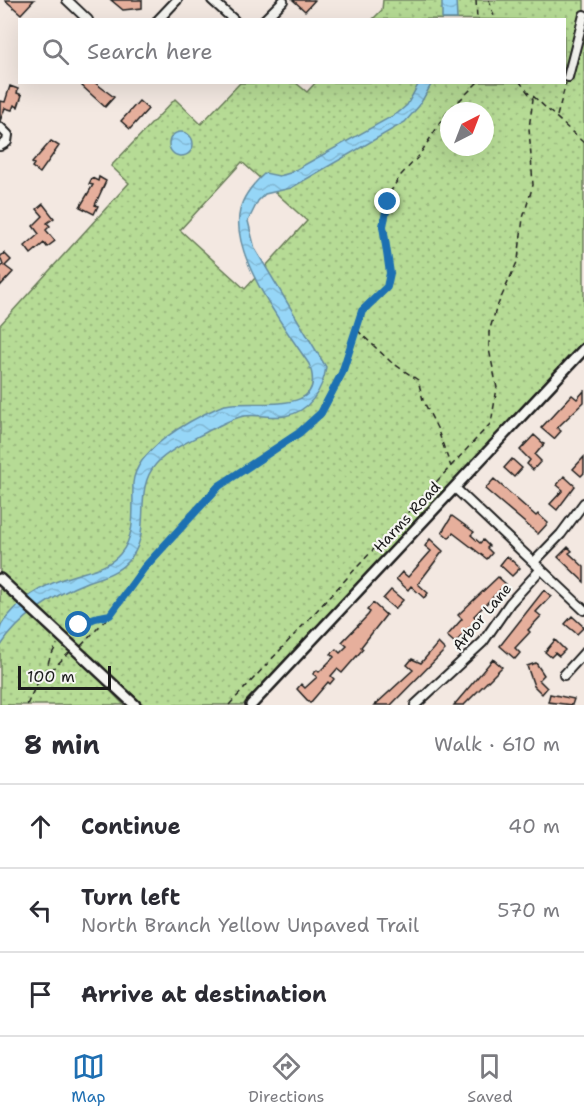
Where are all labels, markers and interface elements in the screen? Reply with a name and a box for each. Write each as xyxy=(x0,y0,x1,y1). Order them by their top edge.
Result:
search box xyxy=(18,18,566,84)
icon: search xyxy=(39,35,72,68)
text: Search here xyxy=(87,37,213,66)
north arrow xyxy=(440,102,494,156)
route end xyxy=(374,188,400,214)
street label: Harms Road xyxy=(369,477,445,557)
street label: Arbor Lane xyxy=(448,579,516,655)
route start xyxy=(65,611,91,637)
scale bar xyxy=(18,663,111,690)
text: 100 m xyxy=(27,666,75,687)
text: 8 min xyxy=(24,727,100,762)
text: Walk · 610 m xyxy=(434,731,560,757)
icon: ahead xyxy=(24,810,57,843)
text: Continue xyxy=(81,812,181,841)
text: 40 m xyxy=(508,813,560,839)
text: Turn left xyxy=(81,883,180,912)
icon: left xyxy=(24,894,57,927)
text: 570 m xyxy=(497,897,560,923)
text: North Branch Yellow Unpaved Trail xyxy=(81,912,419,938)
icon: arrive xyxy=(24,978,57,1011)
text: Arrive at destination xyxy=(81,980,327,1009)
tab: Map xyxy=(71,1050,106,1107)
tab: Directions xyxy=(248,1050,325,1107)
tab: Saved xyxy=(467,1050,513,1107)

